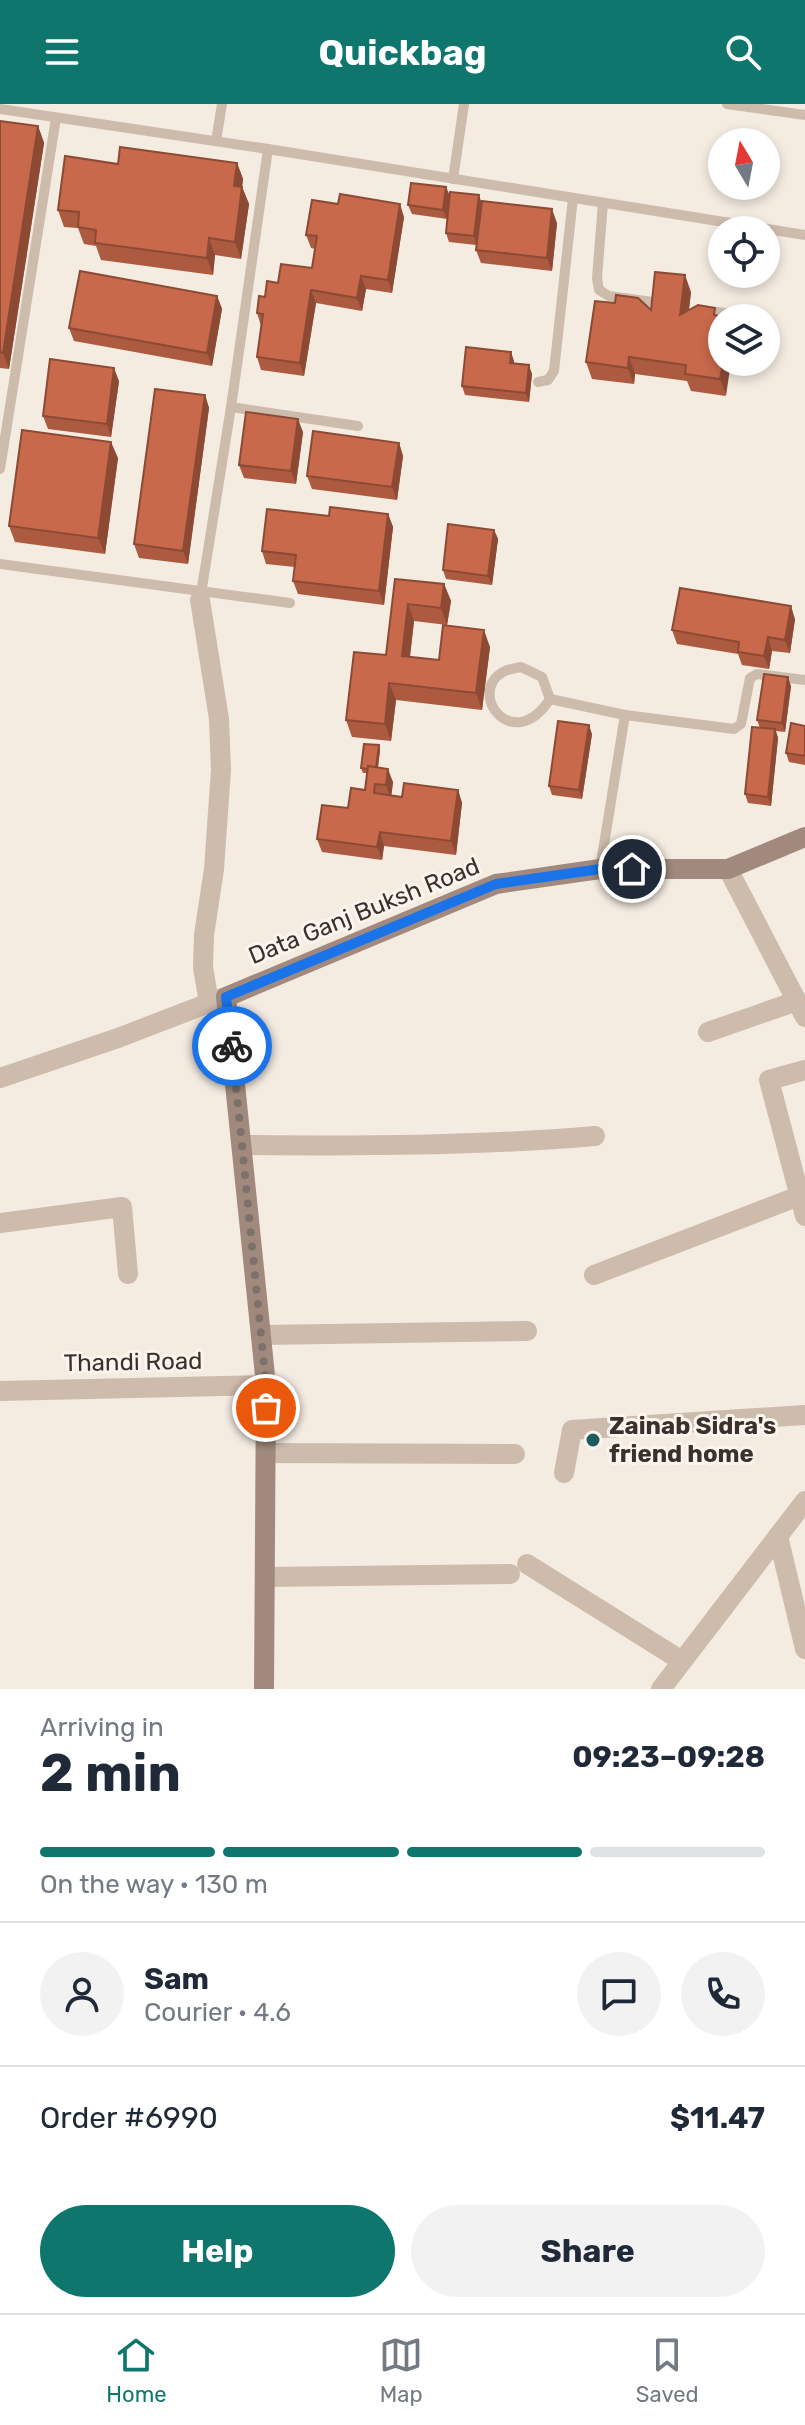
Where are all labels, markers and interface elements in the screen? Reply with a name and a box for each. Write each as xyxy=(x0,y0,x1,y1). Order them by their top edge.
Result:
icon: menu xyxy=(40,30,84,74)
icon: search xyxy=(721,30,765,74)
text: Quickbag xyxy=(318,31,487,74)
north arrow xyxy=(708,128,780,200)
map controls xyxy=(708,128,780,376)
button: locate xyxy=(708,216,780,288)
button: layers xyxy=(708,304,780,376)
pin xyxy=(598,835,666,903)
icon: home xyxy=(610,847,654,891)
street label: Data Ganj Buksh Road xyxy=(244,852,484,970)
courier xyxy=(192,1006,272,1086)
icon: bike xyxy=(210,1024,254,1068)
street label: Thandi Road xyxy=(63,1347,203,1377)
pin xyxy=(232,1374,300,1442)
icon: bag xyxy=(244,1386,288,1430)
place label: Zainab Sidra's friend home xyxy=(609,1412,776,1468)
marker: Zainab Sidra's friend home xyxy=(584,1431,602,1449)
text: Arriving in xyxy=(40,1712,164,1743)
text: 09:23–09:28 xyxy=(572,1739,765,1775)
text: 2 min xyxy=(40,1742,181,1804)
text: On the way · 130 m xyxy=(40,1869,268,1900)
button: person xyxy=(40,1952,124,2036)
button: chat xyxy=(577,1952,661,2036)
button: phone xyxy=(681,1952,765,2036)
text: Sam xyxy=(144,1961,209,1997)
text: Courier · 4.6 xyxy=(144,1997,291,2028)
text: Order #6990 xyxy=(40,2100,218,2136)
text: $11.47 xyxy=(670,2100,765,2136)
button: Help xyxy=(40,2205,395,2297)
button: Share xyxy=(411,2205,765,2297)
tab: Home xyxy=(106,2333,167,2408)
tab: Map xyxy=(379,2333,423,2408)
tab: Saved xyxy=(636,2333,699,2408)

